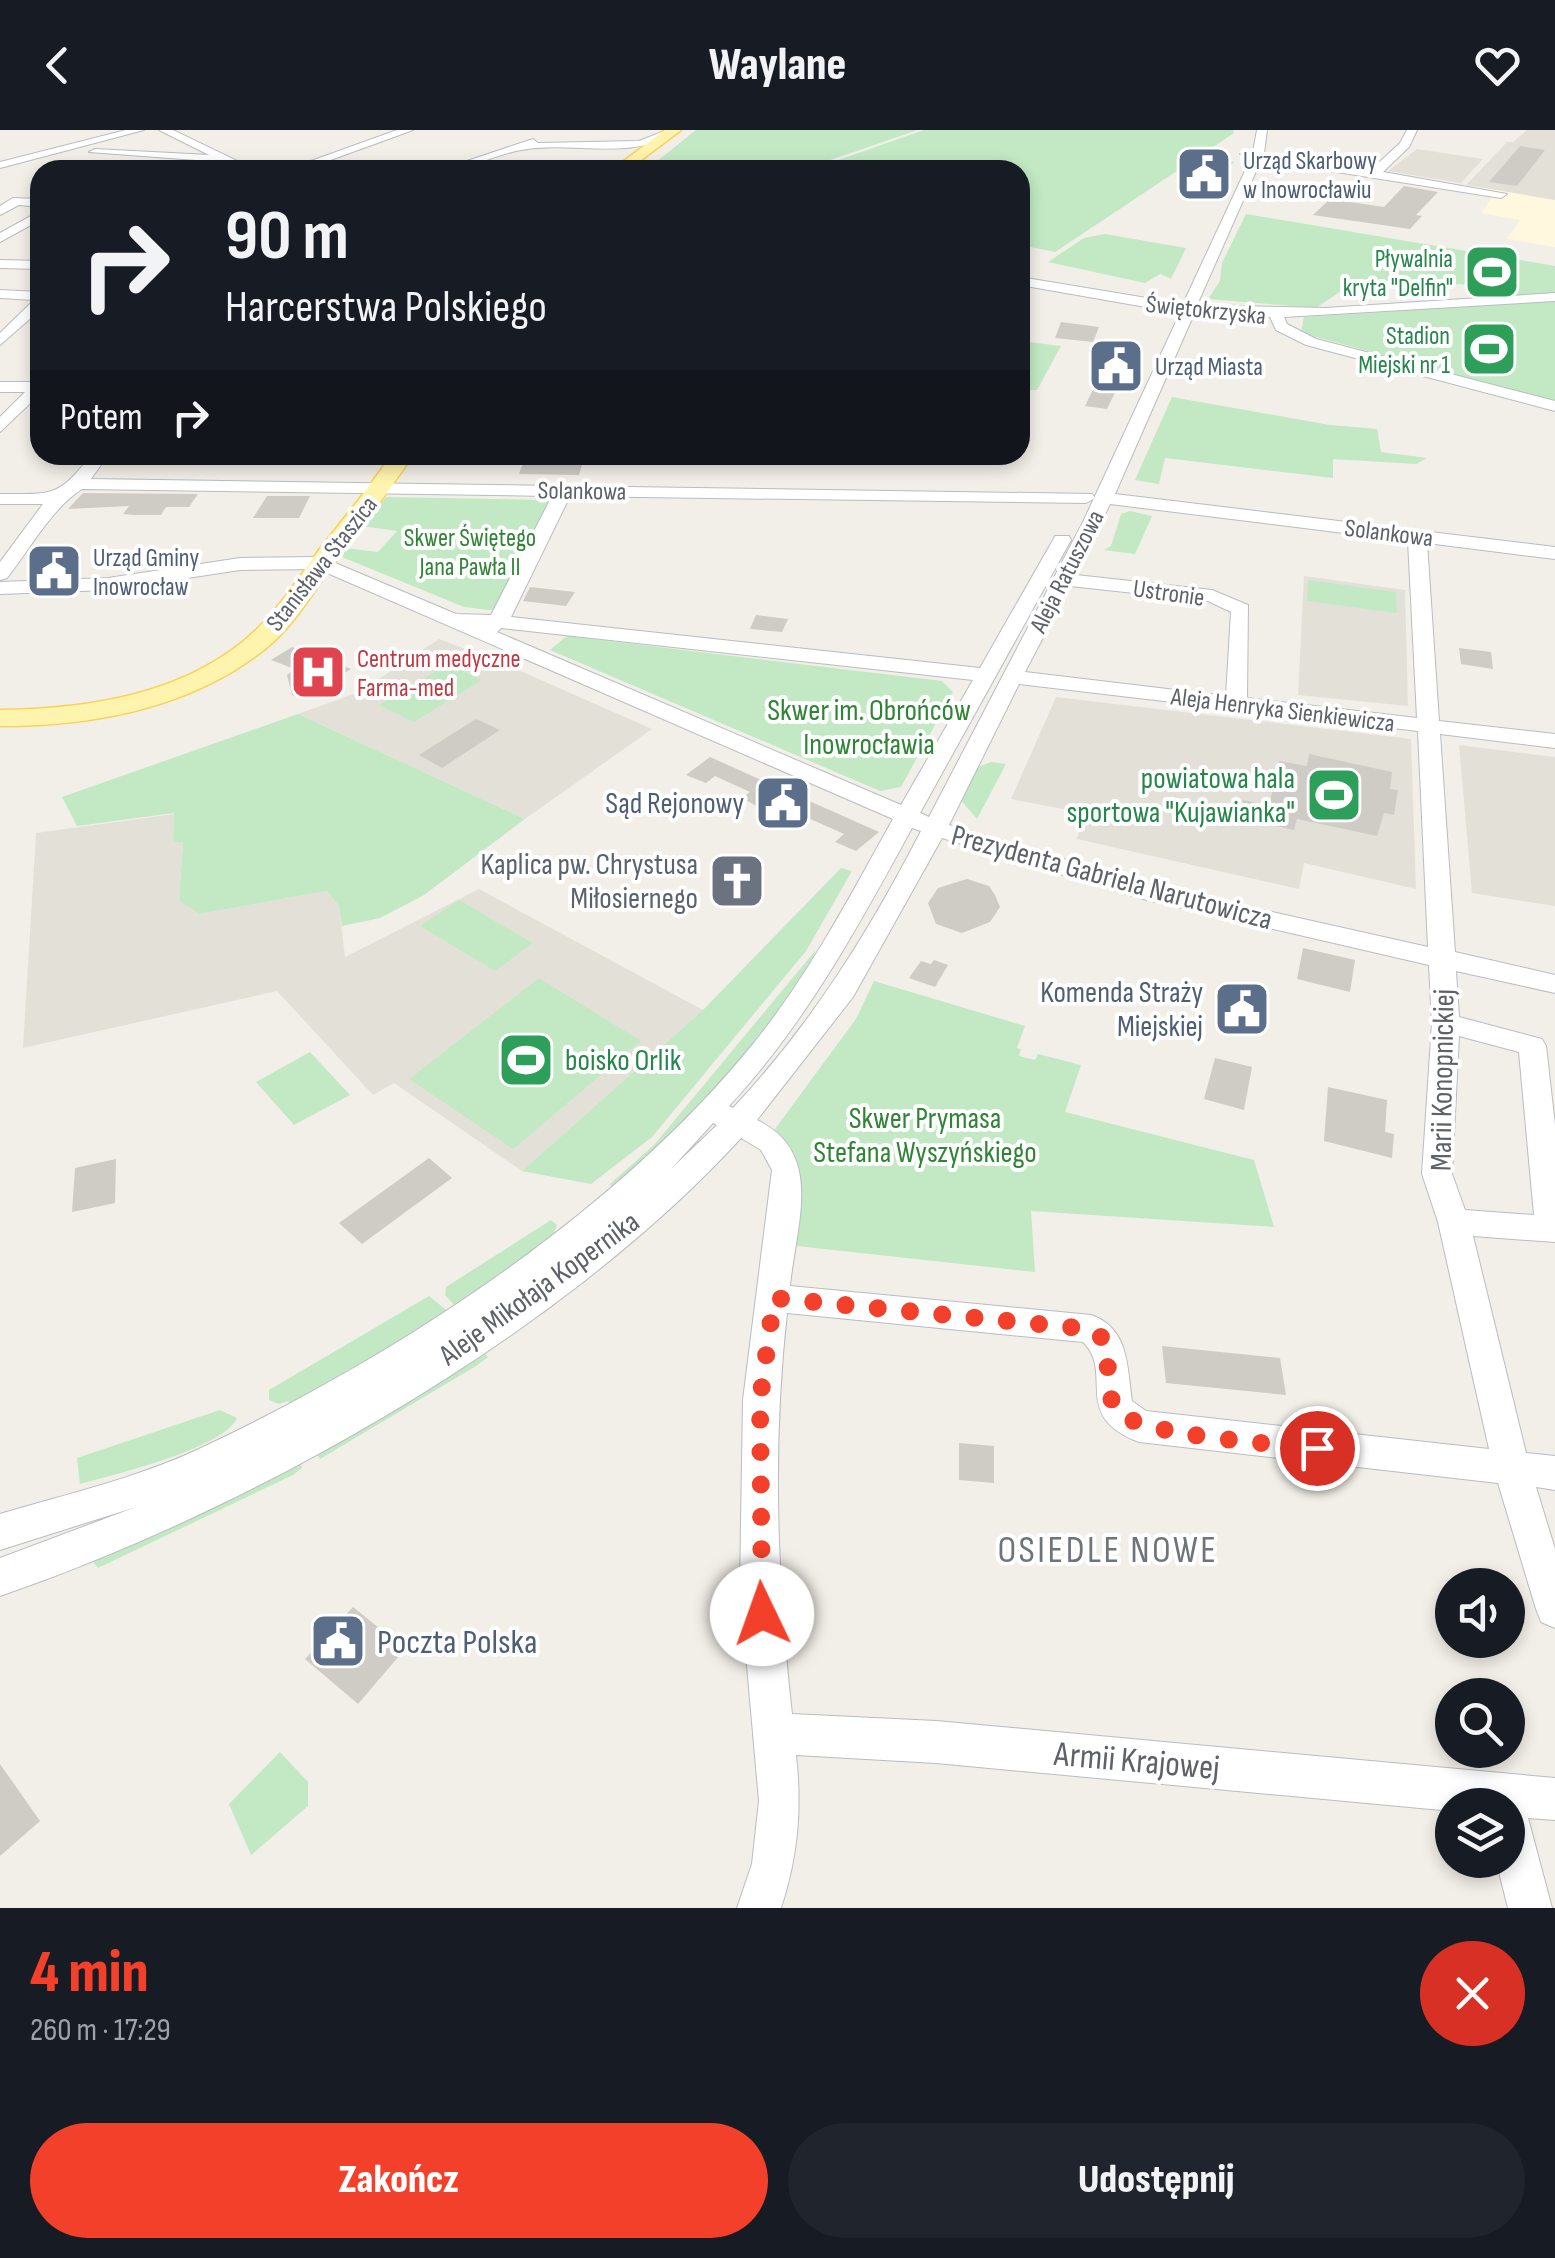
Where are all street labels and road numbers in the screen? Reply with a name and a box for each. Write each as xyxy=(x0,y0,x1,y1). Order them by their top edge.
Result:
street label: Świętokrzyska xyxy=(1144,289,1268,332)
street label: Solankowa xyxy=(537,475,627,508)
street label: Stanisława Staszica xyxy=(260,490,385,638)
street label: Aleja Ratuszowa xyxy=(1023,505,1111,639)
street label: Solankowa xyxy=(1343,513,1435,554)
street label: Ustronie xyxy=(1131,573,1206,614)
street label: Aleja Henryka Sienkiewicza xyxy=(1168,681,1396,740)
street label: Prezydenta Gabriela Narutowicza xyxy=(947,818,1276,938)
street label: Marii Konopnickiej xyxy=(1423,989,1463,1171)
street label: Aleje Mikołaja Kopernika xyxy=(432,1204,647,1374)
street label: Armii Krajowej xyxy=(1051,1733,1221,1790)

